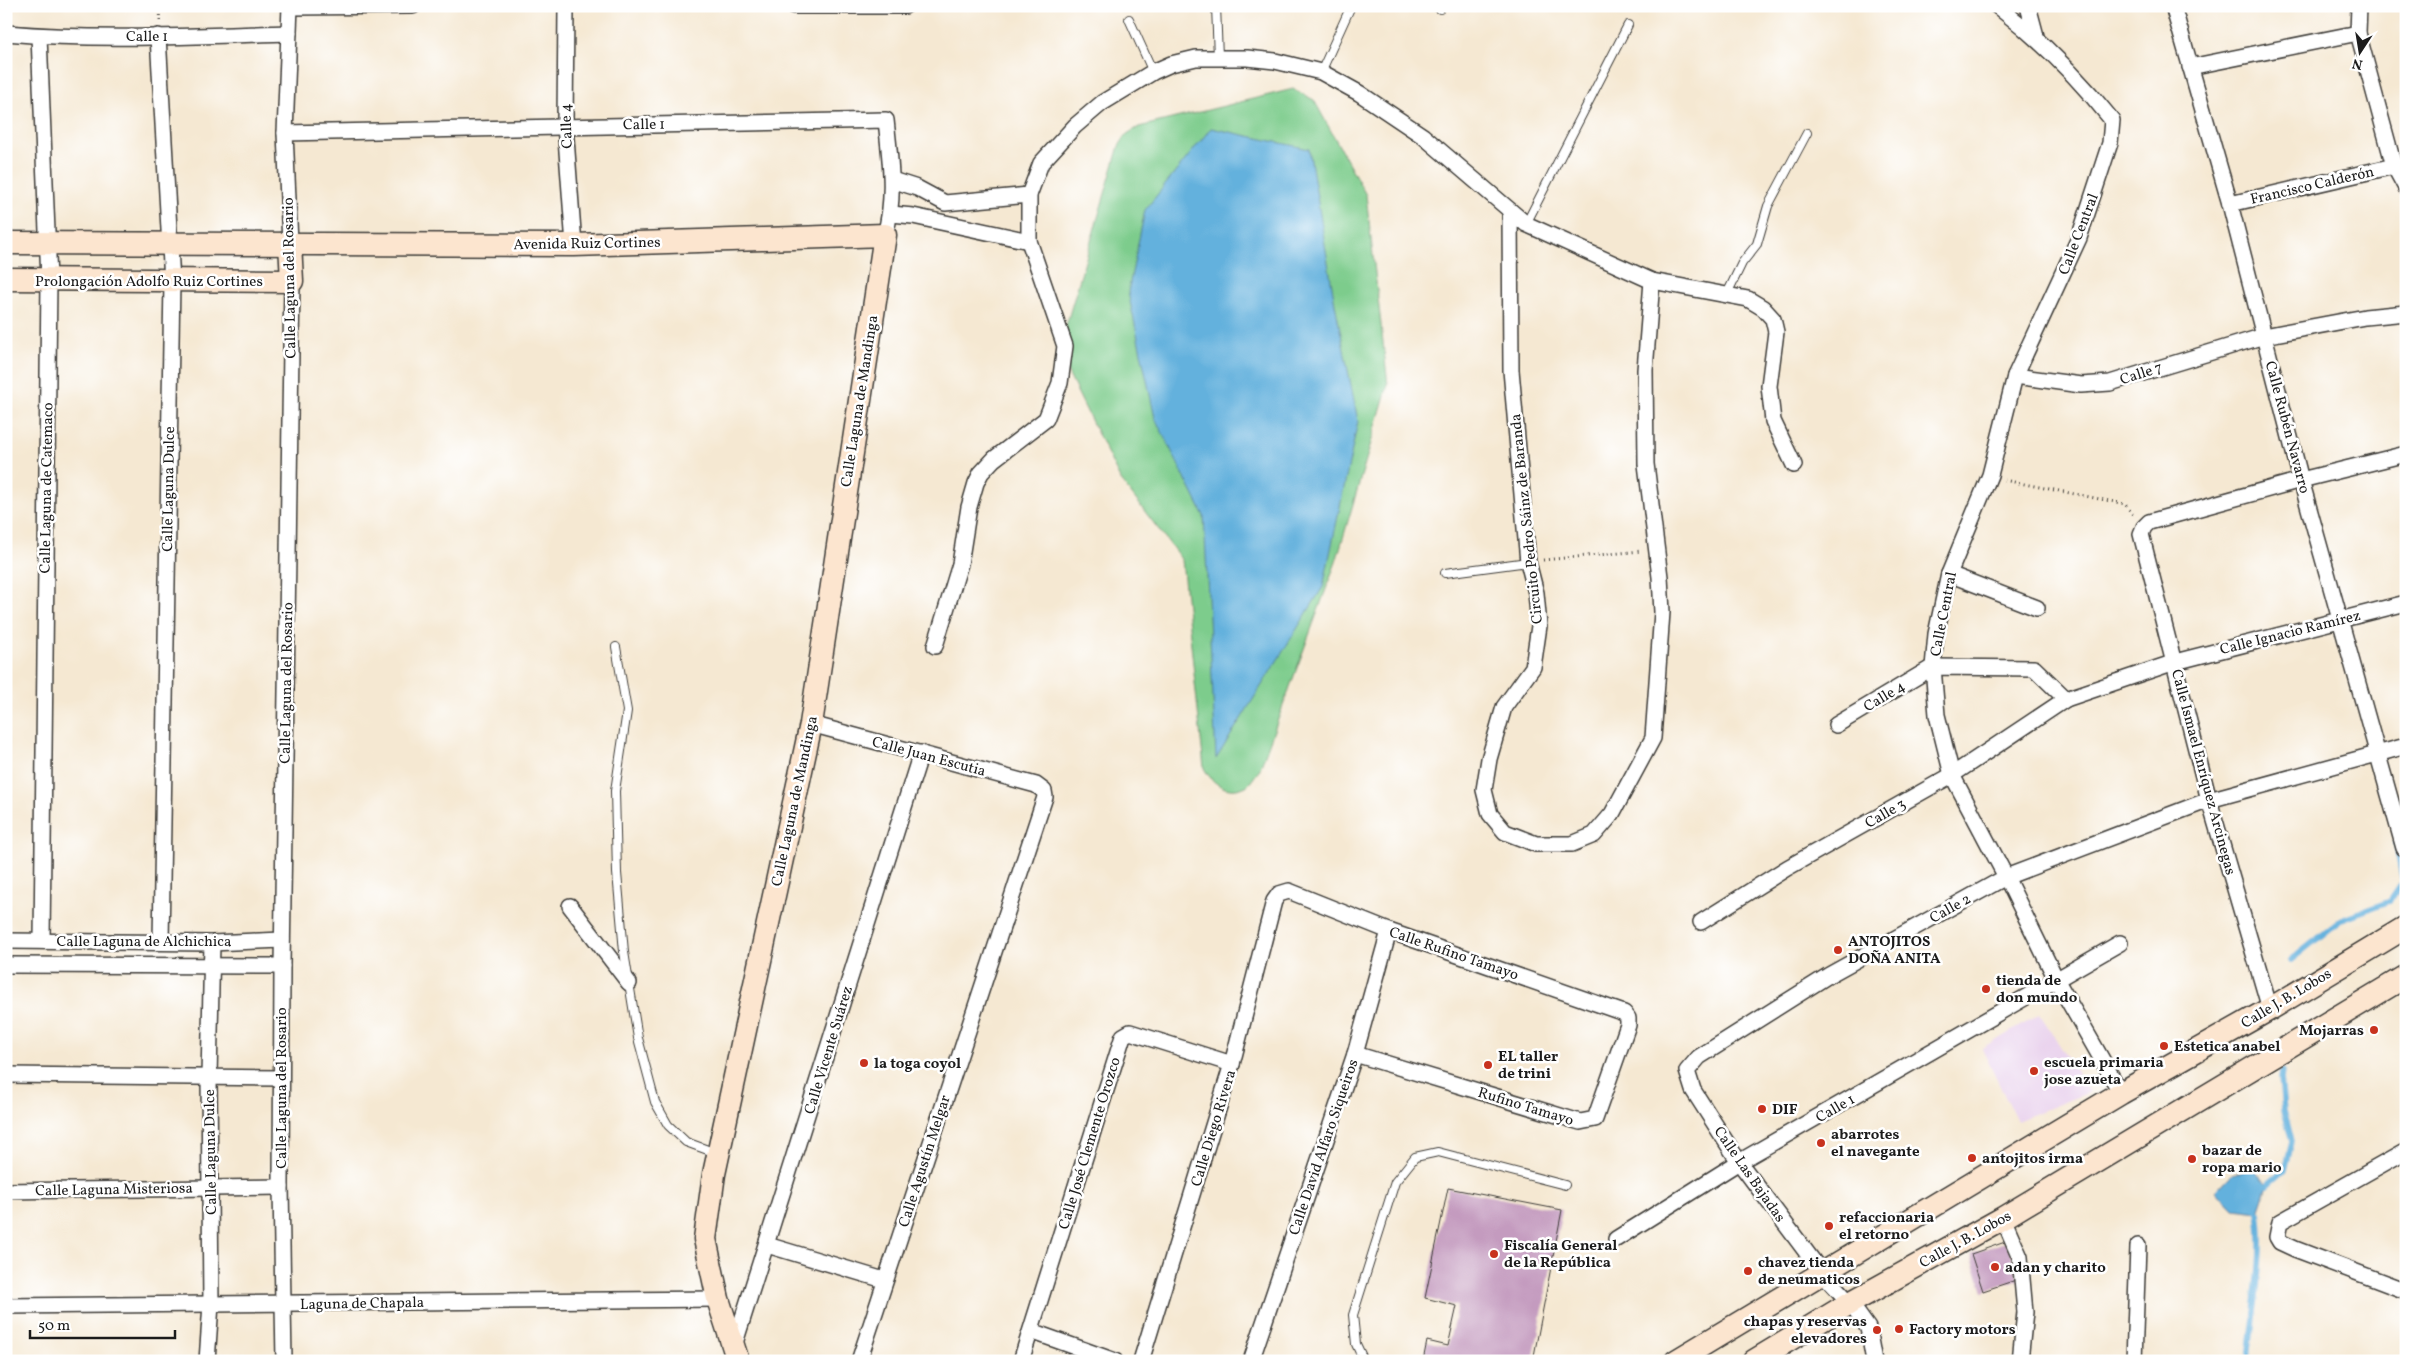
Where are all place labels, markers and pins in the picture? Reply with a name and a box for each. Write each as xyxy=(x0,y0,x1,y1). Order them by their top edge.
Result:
place label: ANTOJITOS DOÑA ANITA xyxy=(1848,932,1941,970)
marker: ANTOJITOS DOÑA ANITA xyxy=(1832,944,1844,956)
place label: tienda de don mundo xyxy=(1996,971,2078,1009)
marker: tienda de don mundo xyxy=(1980,983,1992,995)
place label: Mojarras xyxy=(2299,1021,2364,1042)
marker: Mojarras xyxy=(2368,1024,2380,1036)
place label: Estetica anabel xyxy=(2174,1037,2280,1058)
marker: Estetica anabel xyxy=(2158,1040,2170,1052)
place label: EL taller de trini xyxy=(1498,1047,1558,1085)
place label: escuela primaria jose azueta xyxy=(2044,1053,2164,1091)
place label: la toga coyol xyxy=(874,1054,961,1075)
marker: la toga coyol xyxy=(858,1057,870,1069)
marker: EL taller de trini xyxy=(1482,1059,1494,1071)
marker: escuela primaria jose azueta xyxy=(2028,1065,2040,1077)
place label: DIF xyxy=(1772,1100,1798,1121)
marker: DIF xyxy=(1756,1103,1768,1115)
place label: abarrotes el navegante xyxy=(1831,1125,1920,1163)
marker: abarrotes el navegante xyxy=(1815,1137,1827,1149)
place label: bazar de ropa mario xyxy=(2202,1141,2282,1179)
place label: antojitos irma xyxy=(1982,1149,2083,1170)
marker: antojitos irma xyxy=(1966,1152,1978,1164)
marker: bazar de ropa mario xyxy=(2186,1153,2198,1165)
place label: refaccionaria el retorno xyxy=(1839,1208,1934,1246)
marker: refaccionaria el retorno xyxy=(1823,1220,1835,1232)
place label: Fiscalía General de la República xyxy=(1504,1236,1617,1274)
marker: Fiscalía General de la República xyxy=(1488,1248,1500,1260)
place label: chavez tienda de neumaticos xyxy=(1758,1253,1860,1291)
place label: adan y charito xyxy=(2005,1258,2106,1279)
marker: adan y charito xyxy=(1989,1261,2001,1273)
marker: chavez tienda de neumaticos xyxy=(1742,1265,1754,1277)
place label: chapas y reservas elevadores xyxy=(1744,1312,1867,1350)
place label: Factory motors xyxy=(1909,1320,2016,1341)
marker: Factory motors xyxy=(1893,1323,1905,1335)
marker: chapas y reservas elevadores xyxy=(1871,1324,1883,1336)

